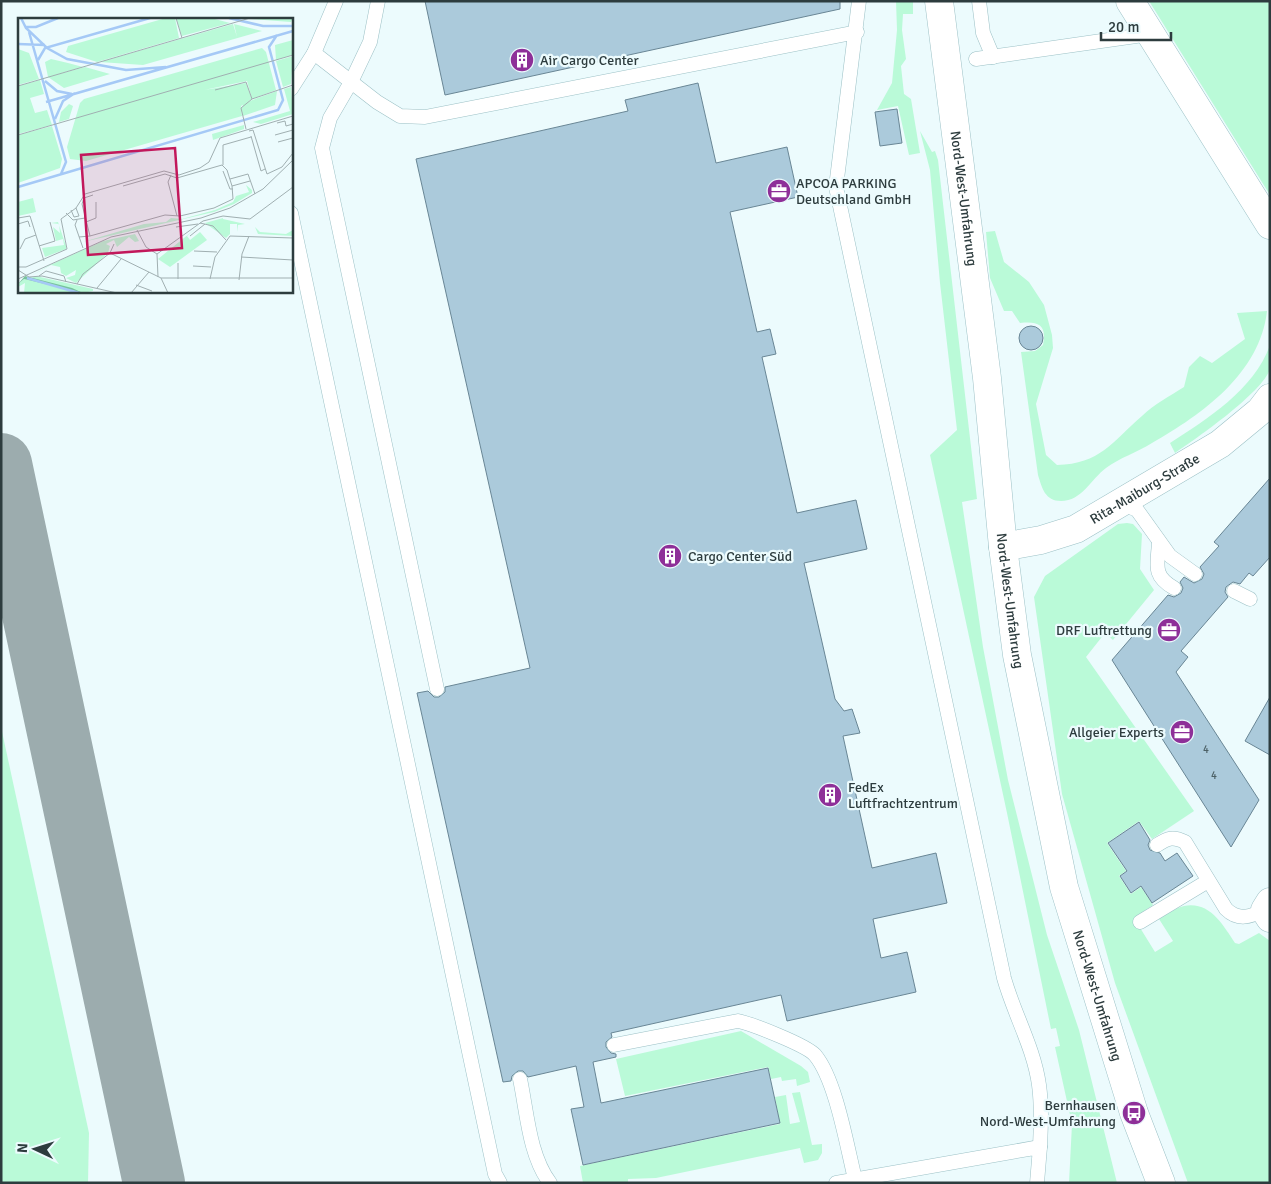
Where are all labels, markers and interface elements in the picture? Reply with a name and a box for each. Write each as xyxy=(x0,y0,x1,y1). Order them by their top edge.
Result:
scale bar xyxy=(1101,10,1171,42)
inset map xyxy=(18,18,292,292)
text: 20 m xyxy=(1108,18,1139,36)
building icon: Air Cargo Center xyxy=(509,47,535,73)
place label: Air Cargo Center xyxy=(540,52,640,69)
street label: Nord-West-Umfahrung xyxy=(947,130,981,267)
place label: APCOA PARKING Deutschland GmbH xyxy=(796,175,911,208)
office icon: APCOA PARKING Deutschland GmbH xyxy=(766,178,792,204)
street label: Rita-Maiburg-Straße xyxy=(1087,450,1203,528)
street label: Nord-West-Umfahrung xyxy=(993,532,1028,670)
building icon: Cargo Center Süd xyxy=(657,543,683,569)
place label: Cargo Center Süd xyxy=(688,548,792,565)
office icon: DRF Luftrettung xyxy=(1156,617,1182,643)
place label: DRF Luftrettung xyxy=(1056,622,1152,639)
office icon: Allgeier Experts xyxy=(1169,719,1195,745)
place label: Allgeier Experts xyxy=(1069,724,1164,741)
house number: 4 xyxy=(1203,743,1209,756)
house number: 4 xyxy=(1211,769,1217,782)
place label: FedEx Luftfrachtzentrum xyxy=(848,779,958,812)
building icon: FedEx Luftfrachtzentrum xyxy=(817,782,843,808)
street label: Nord-West-Umfahrung xyxy=(1069,928,1125,1063)
place label: Bernhausen Nord-West-Umfahrung xyxy=(980,1097,1116,1130)
bus stop icon: Bernhausen Nord-West-Umfahrung xyxy=(1121,1100,1147,1126)
north arrow xyxy=(10,1124,60,1174)
text: N xyxy=(14,1143,31,1154)

